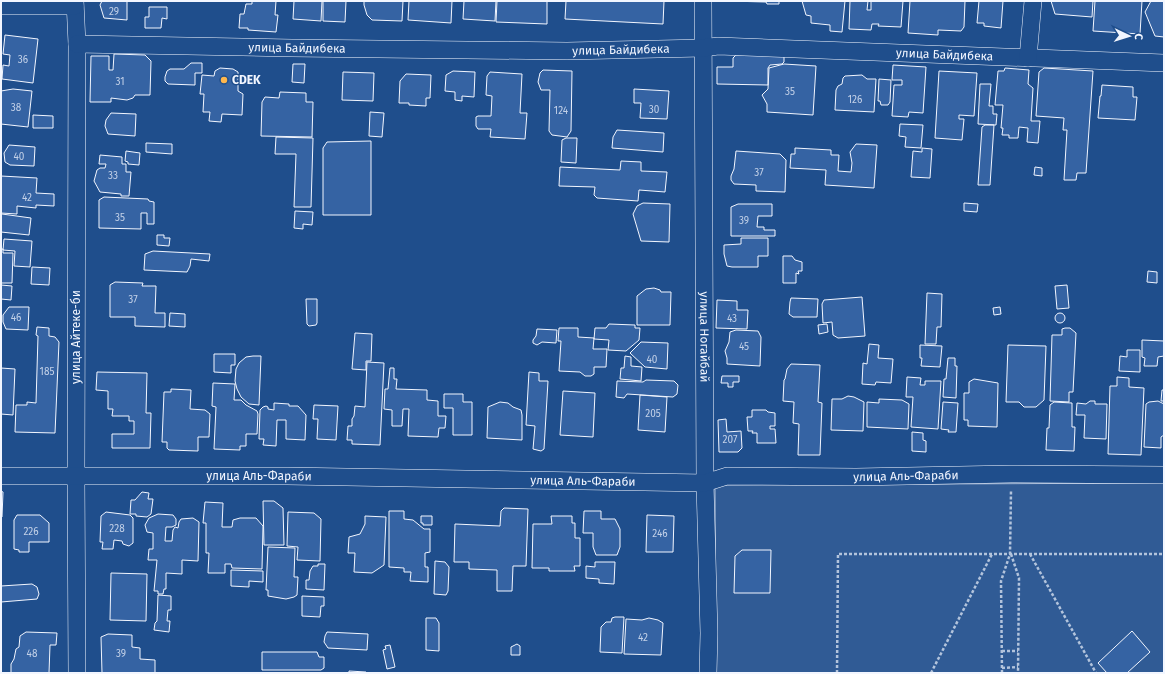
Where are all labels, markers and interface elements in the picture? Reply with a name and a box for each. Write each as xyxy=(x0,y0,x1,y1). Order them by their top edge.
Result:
house number: 29 xyxy=(109,6,119,18)
north arrow xyxy=(1109,16,1149,56)
text: С xyxy=(1132,33,1145,41)
street label: улица Байдибека xyxy=(248,40,346,56)
street label: улица Байдибека xyxy=(572,42,670,58)
street label: улица Байдибека xyxy=(896,46,994,63)
house number: 36 xyxy=(18,54,28,66)
place label: CDEK xyxy=(232,73,261,87)
marker: CDEK xyxy=(219,75,229,85)
house number: 31 xyxy=(115,76,125,88)
house number: 35 xyxy=(785,86,795,98)
house number: 126 xyxy=(848,94,862,106)
house number: 38 xyxy=(11,102,22,114)
house number: 30 xyxy=(649,104,660,116)
house number: 124 xyxy=(554,105,569,117)
house number: 40 xyxy=(14,151,25,163)
house number: 37 xyxy=(754,167,764,179)
house number: 33 xyxy=(108,170,118,182)
house number: 42 xyxy=(22,192,32,204)
house number: 35 xyxy=(115,212,125,224)
house number: 39 xyxy=(739,215,749,227)
street label: улица Айтеке-би xyxy=(69,290,83,384)
street label: улица Ногайбай xyxy=(697,292,712,382)
house number: 37 xyxy=(128,294,138,306)
house number: 46 xyxy=(11,312,21,324)
house number: 43 xyxy=(727,313,737,325)
house number: 45 xyxy=(739,341,749,353)
house number: 40 xyxy=(647,354,658,366)
house number: 185 xyxy=(40,366,54,378)
house number: 205 xyxy=(645,408,661,420)
house number: 207 xyxy=(723,434,738,446)
street label: улица Аль-Фараби xyxy=(853,468,959,484)
street label: улица Аль-Фараби xyxy=(206,469,312,483)
street label: улица Аль-Фараби xyxy=(530,473,636,489)
house number: 228 xyxy=(109,523,125,535)
house number: 226 xyxy=(23,526,39,538)
house number: 246 xyxy=(652,528,668,540)
house number: 42 xyxy=(638,632,648,644)
house number: 48 xyxy=(27,648,38,660)
house number: 39 xyxy=(116,648,126,660)

